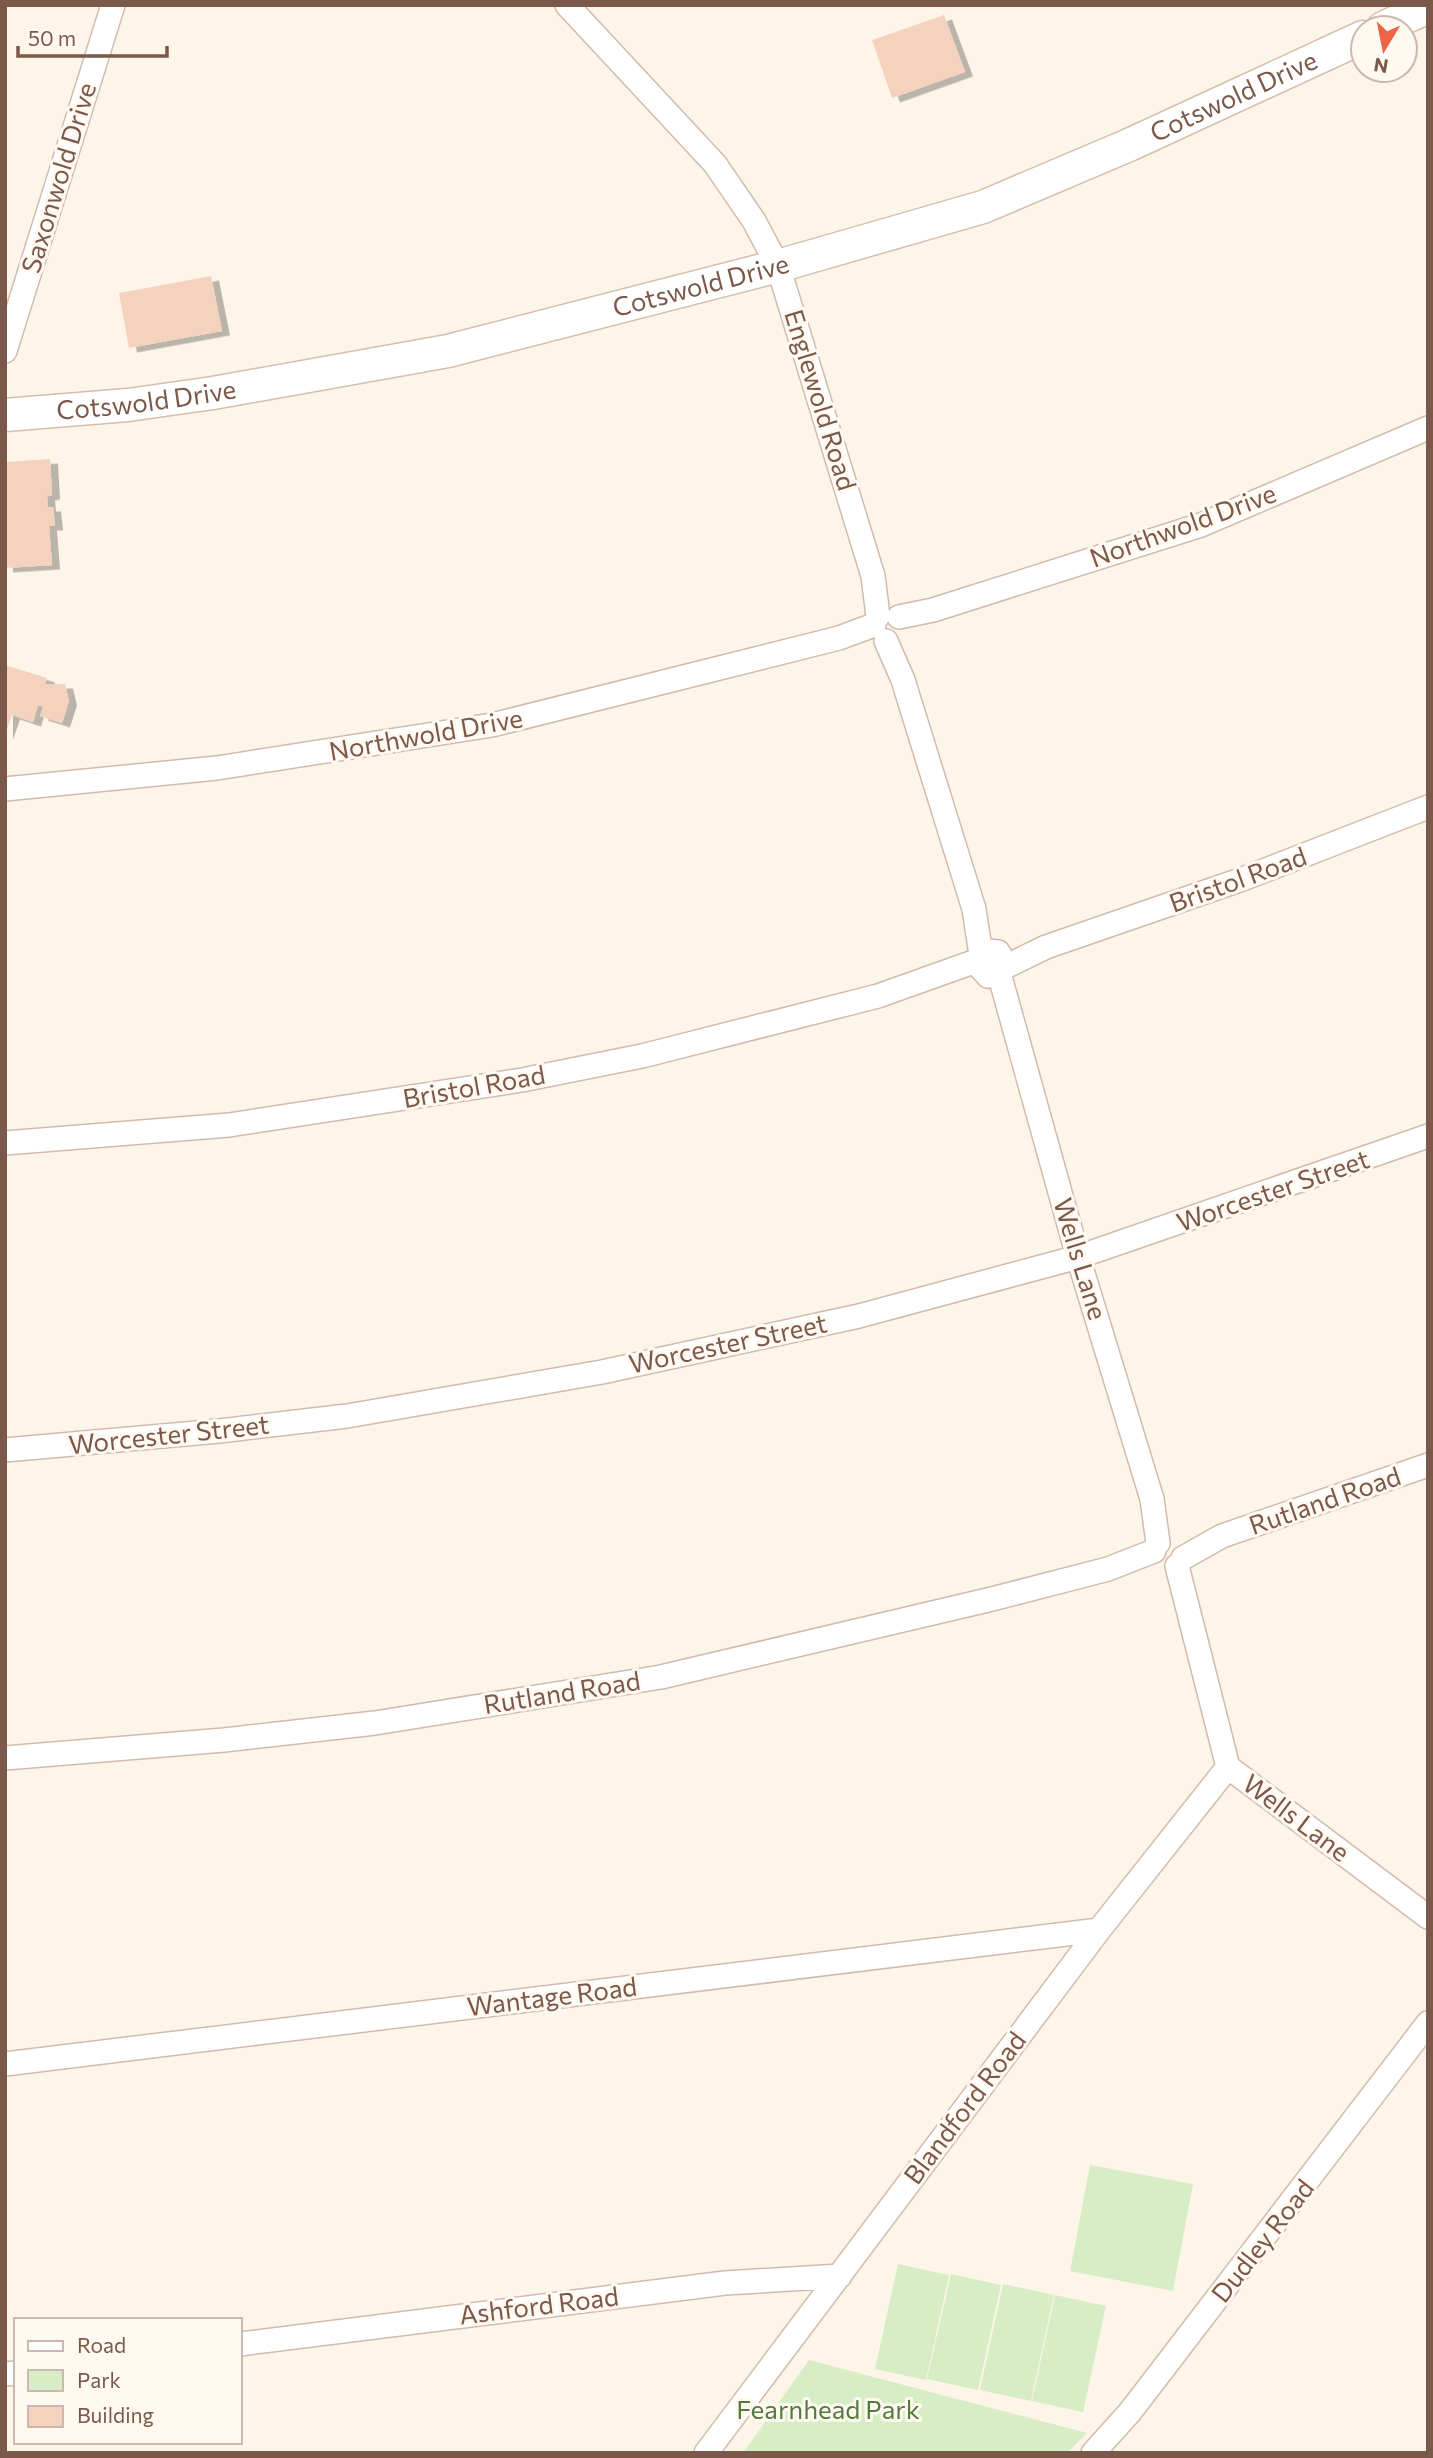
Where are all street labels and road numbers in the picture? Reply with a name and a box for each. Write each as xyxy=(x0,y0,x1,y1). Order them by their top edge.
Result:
street label: Cotswold Drive xyxy=(1145,43,1322,147)
street label: Saxonwold Drive xyxy=(14,79,101,277)
street label: Cotswold Drive xyxy=(609,247,792,322)
street label: Englewold Road xyxy=(779,305,864,494)
street label: Cotswold Drive xyxy=(55,372,238,425)
street label: Northwold Drive xyxy=(1085,476,1280,573)
street label: Northwold Drive xyxy=(326,701,525,766)
street label: Bristol Road xyxy=(1165,839,1310,918)
street label: Bristol Road xyxy=(400,1058,547,1113)
street label: Worcester Street xyxy=(1172,1142,1373,1237)
street label: Wells Lane xyxy=(1048,1194,1115,1323)
street label: Worcester Street xyxy=(626,1306,829,1379)
street label: Worcester Street xyxy=(67,1408,271,1459)
street label: Rutland Road xyxy=(1245,1459,1404,1540)
street label: Rutland Road xyxy=(481,1664,642,1719)
street label: Wells Lane xyxy=(1237,1767,1356,1867)
street label: Wantage Road xyxy=(465,1970,639,2021)
street label: Blandford Road xyxy=(896,2025,1031,2189)
street label: Dudley Road xyxy=(1204,2172,1320,2308)
street label: Ashford Road xyxy=(457,2279,620,2330)

